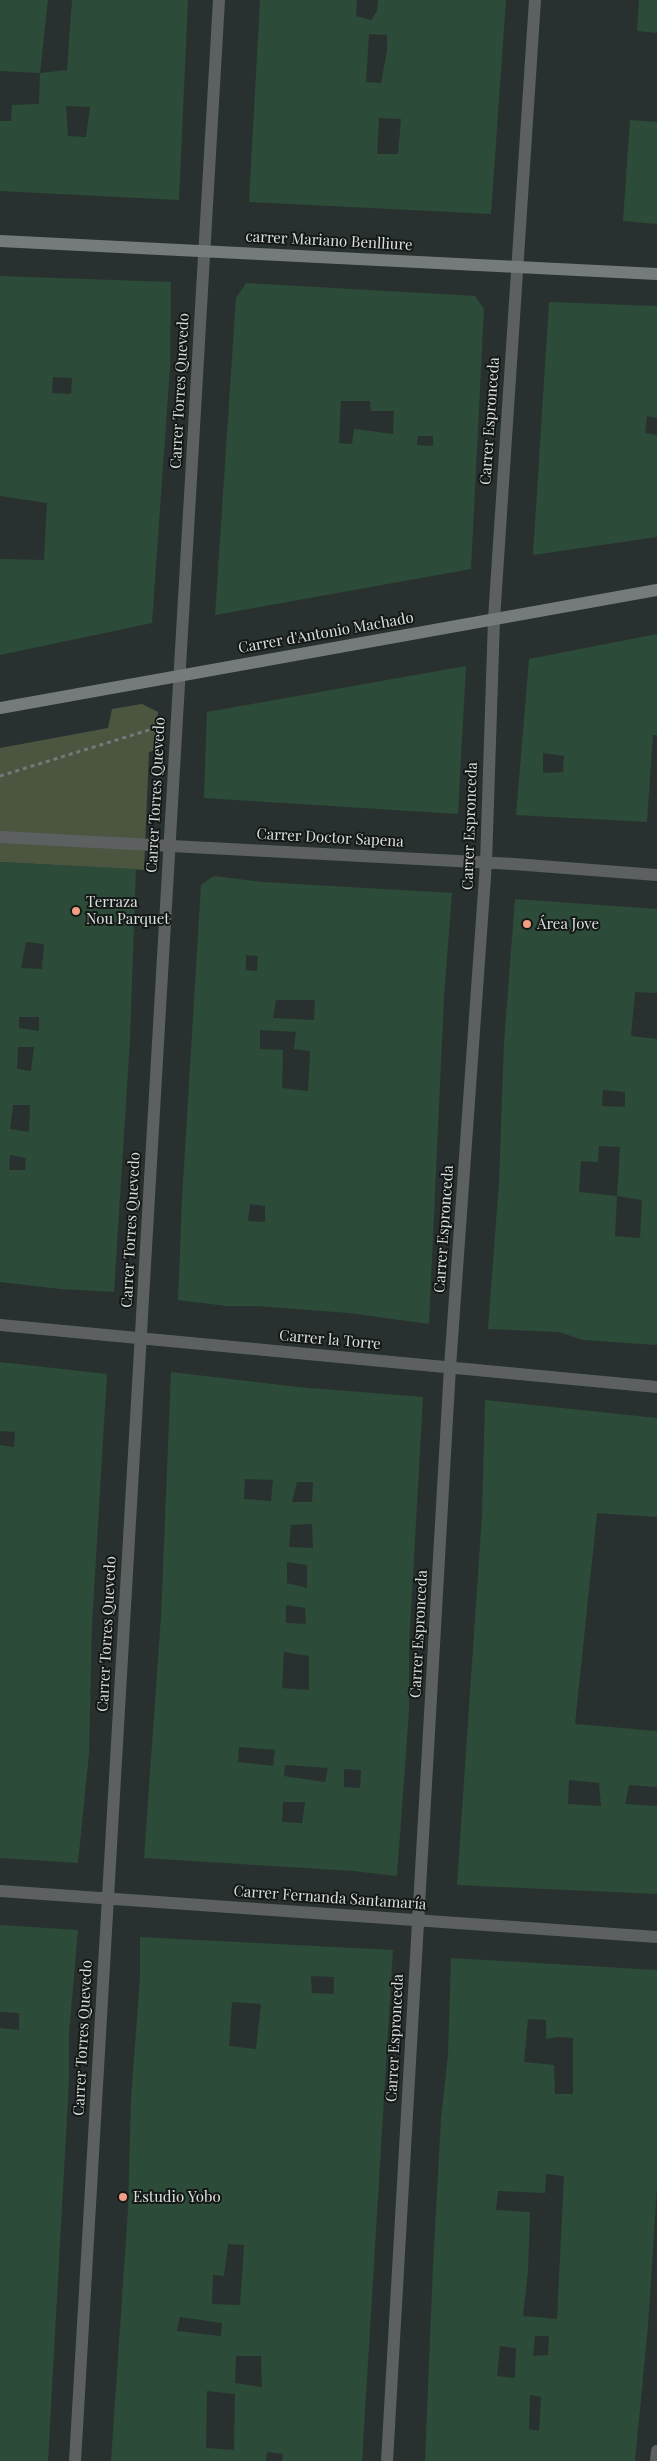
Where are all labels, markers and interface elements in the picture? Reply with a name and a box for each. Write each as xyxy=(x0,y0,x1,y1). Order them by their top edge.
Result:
street label: carrer Mariano Benlliure xyxy=(245,228,413,254)
street label: Carrer Torres Quevedo xyxy=(167,313,193,469)
street label: Carrer Espronceda xyxy=(477,357,503,485)
street label: Carrer d'Antonio Machado xyxy=(237,609,415,657)
street label: Carrer Torres Quevedo xyxy=(143,717,169,873)
street label: Carrer Espronceda xyxy=(459,762,481,890)
street label: Carrer Doctor Sapena xyxy=(256,825,404,851)
place label: Terraza Nou Parquet xyxy=(86,893,170,928)
marker: Terraza Nou Parquet xyxy=(70,905,82,917)
place label: Área Jove xyxy=(537,915,599,933)
marker: Área Jove xyxy=(521,918,533,930)
street label: Carrer Torres Quevedo xyxy=(118,1152,144,1308)
street label: Carrer Espronceda xyxy=(431,1165,457,1293)
street label: Carrer la Torre xyxy=(278,1327,382,1353)
street label: Carrer Torres Quevedo xyxy=(94,1556,120,1712)
street label: Carrer Espronceda xyxy=(407,1570,431,1698)
street label: Carrer Fernanda Santamaría xyxy=(233,1882,427,1914)
street label: Carrer Torres Quevedo xyxy=(70,1960,96,2116)
street label: Carrer Espronceda xyxy=(383,1974,407,2102)
place label: Estudio Yobo xyxy=(133,2188,221,2206)
marker: Estudio Yobo xyxy=(117,2191,129,2203)

